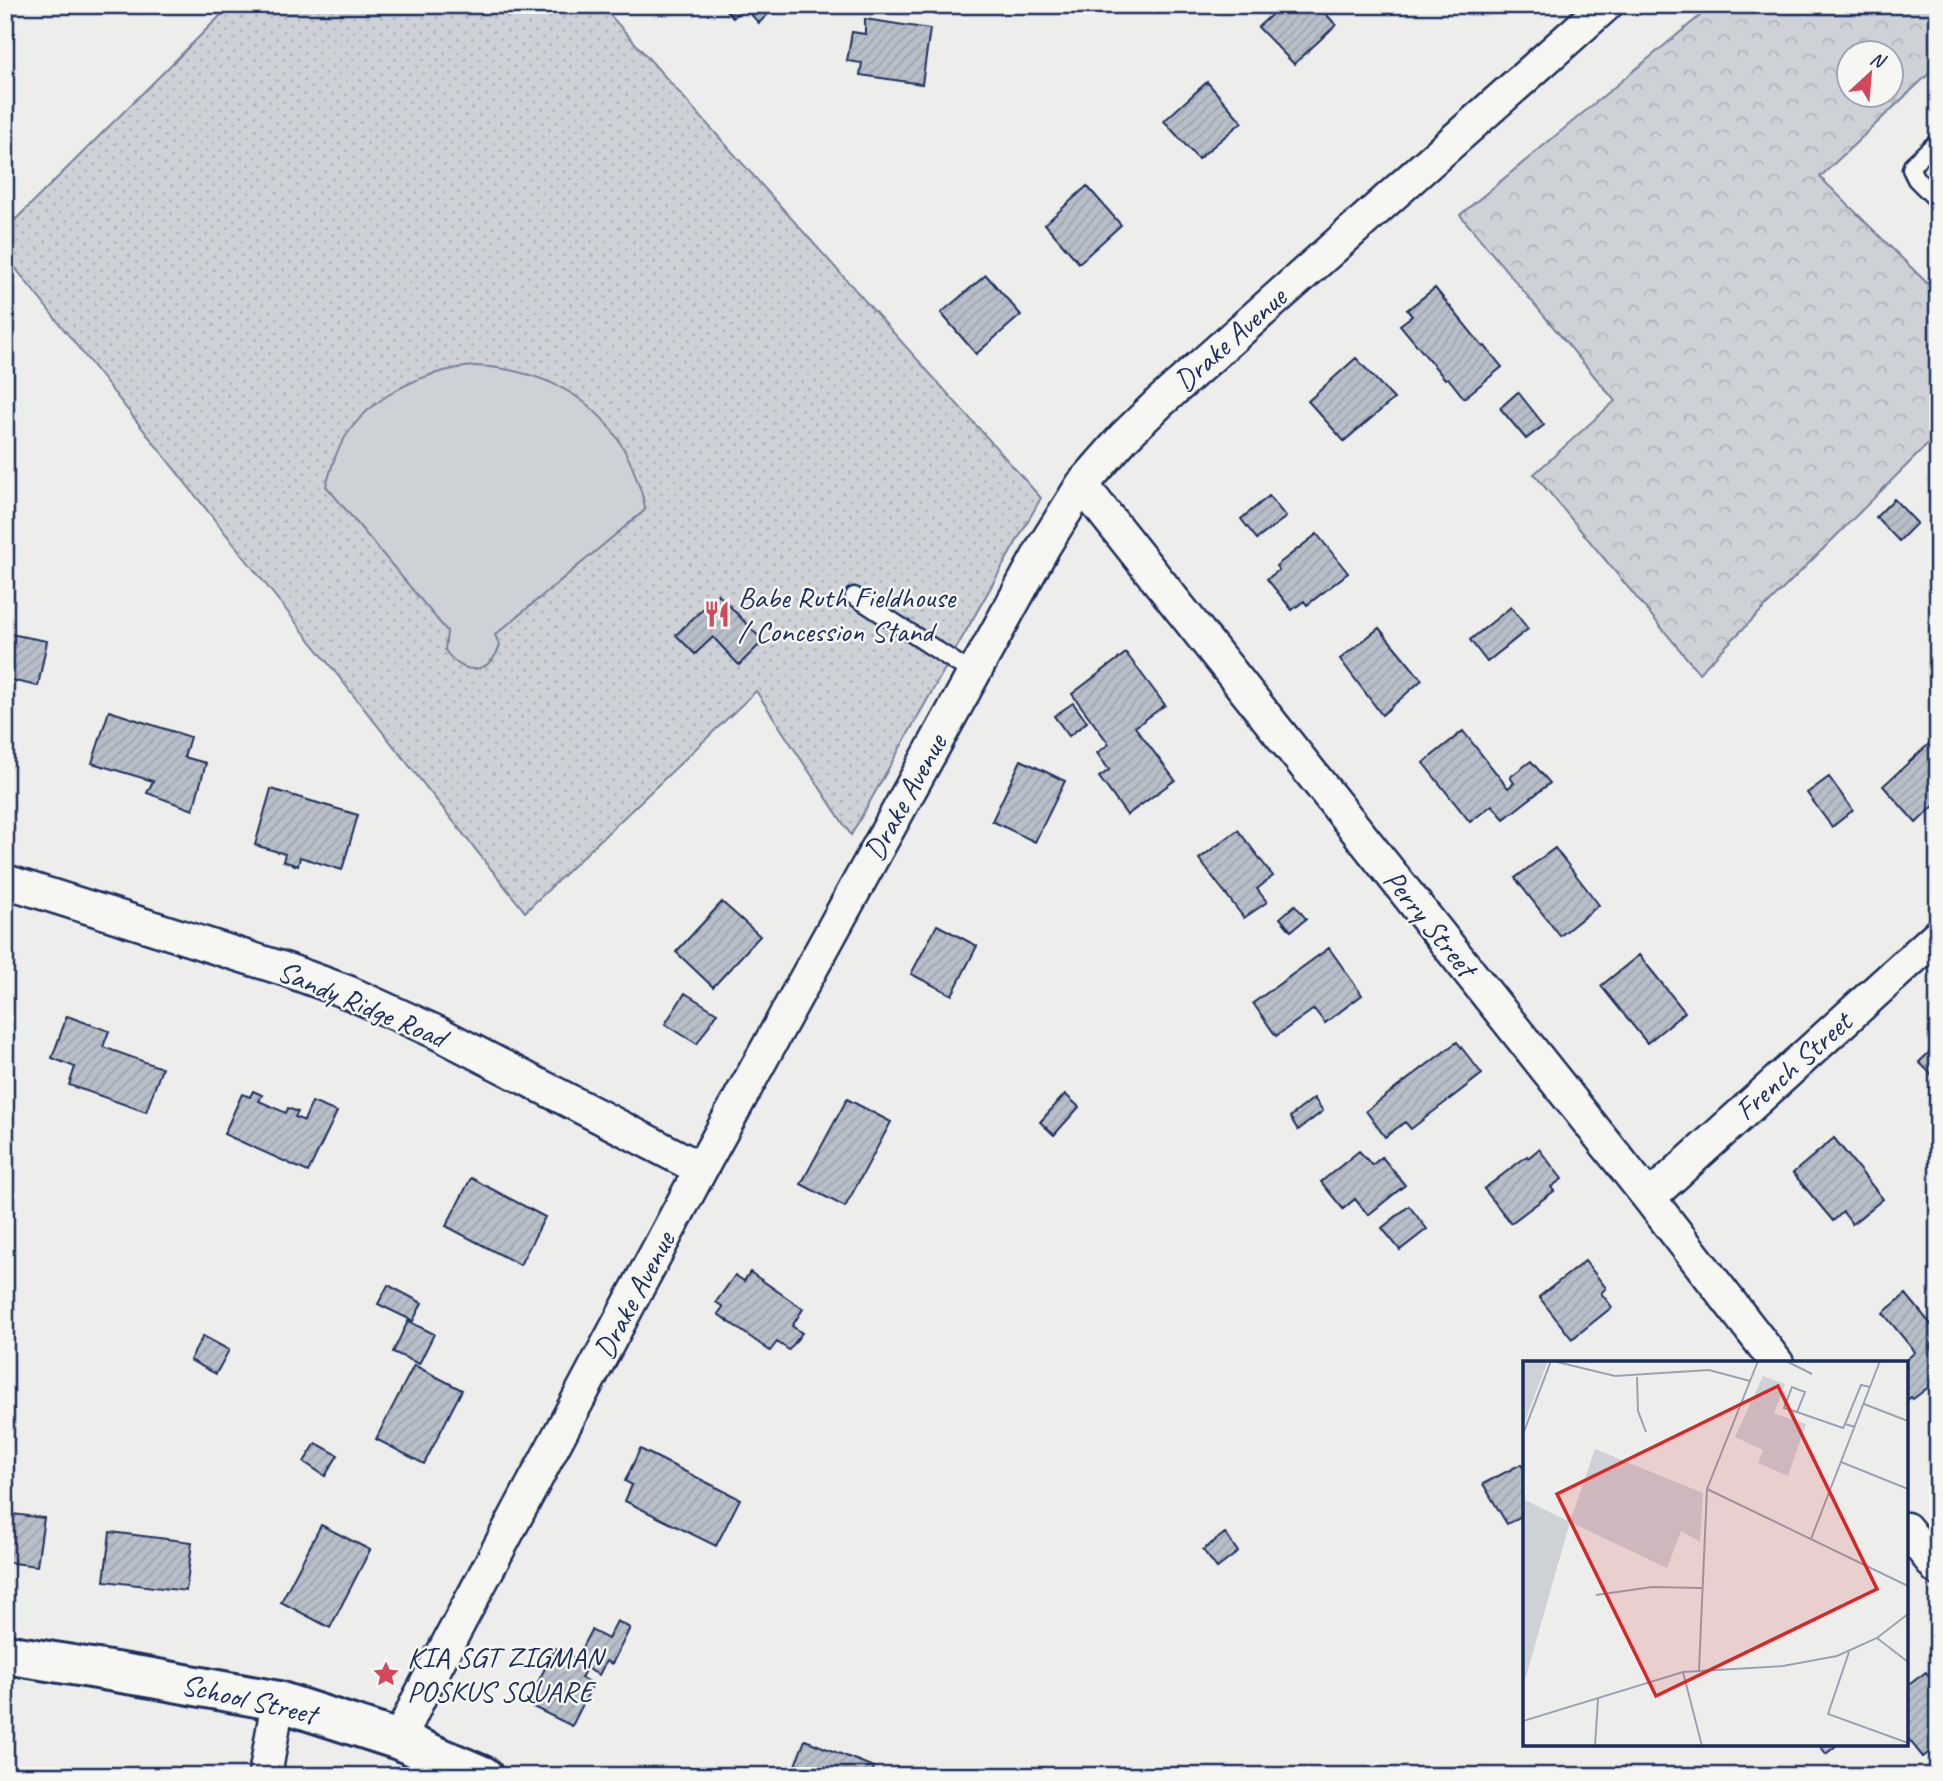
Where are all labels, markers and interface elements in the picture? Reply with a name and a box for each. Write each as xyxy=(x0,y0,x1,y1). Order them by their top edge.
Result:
north arrow xyxy=(1834,38,1904,108)
text: N xyxy=(1866,46,1890,74)
street label: Drake Avenue xyxy=(1166,277,1296,399)
place label: Babe Ruth Fieldhouse / Concession Stand xyxy=(738,578,957,650)
restaurant icon: Babe Ruth Fieldhouse / Concession Stand xyxy=(702,599,732,629)
street label: Drake Avenue xyxy=(855,725,956,867)
street label: Perry Street xyxy=(1375,862,1487,987)
street label: Sandy Ridge Road xyxy=(272,951,456,1058)
street label: French Street xyxy=(1727,1001,1862,1128)
street label: Drake Avenue xyxy=(585,1223,684,1365)
inset map xyxy=(1523,1361,1908,1746)
place label: KIA SGT ZIGMAN POSKUS SQUARE xyxy=(407,1638,606,1710)
place icon: KIA SGT ZIGMAN POSKUS SQUARE xyxy=(371,1659,401,1689)
street label: School Street xyxy=(178,1665,324,1734)

